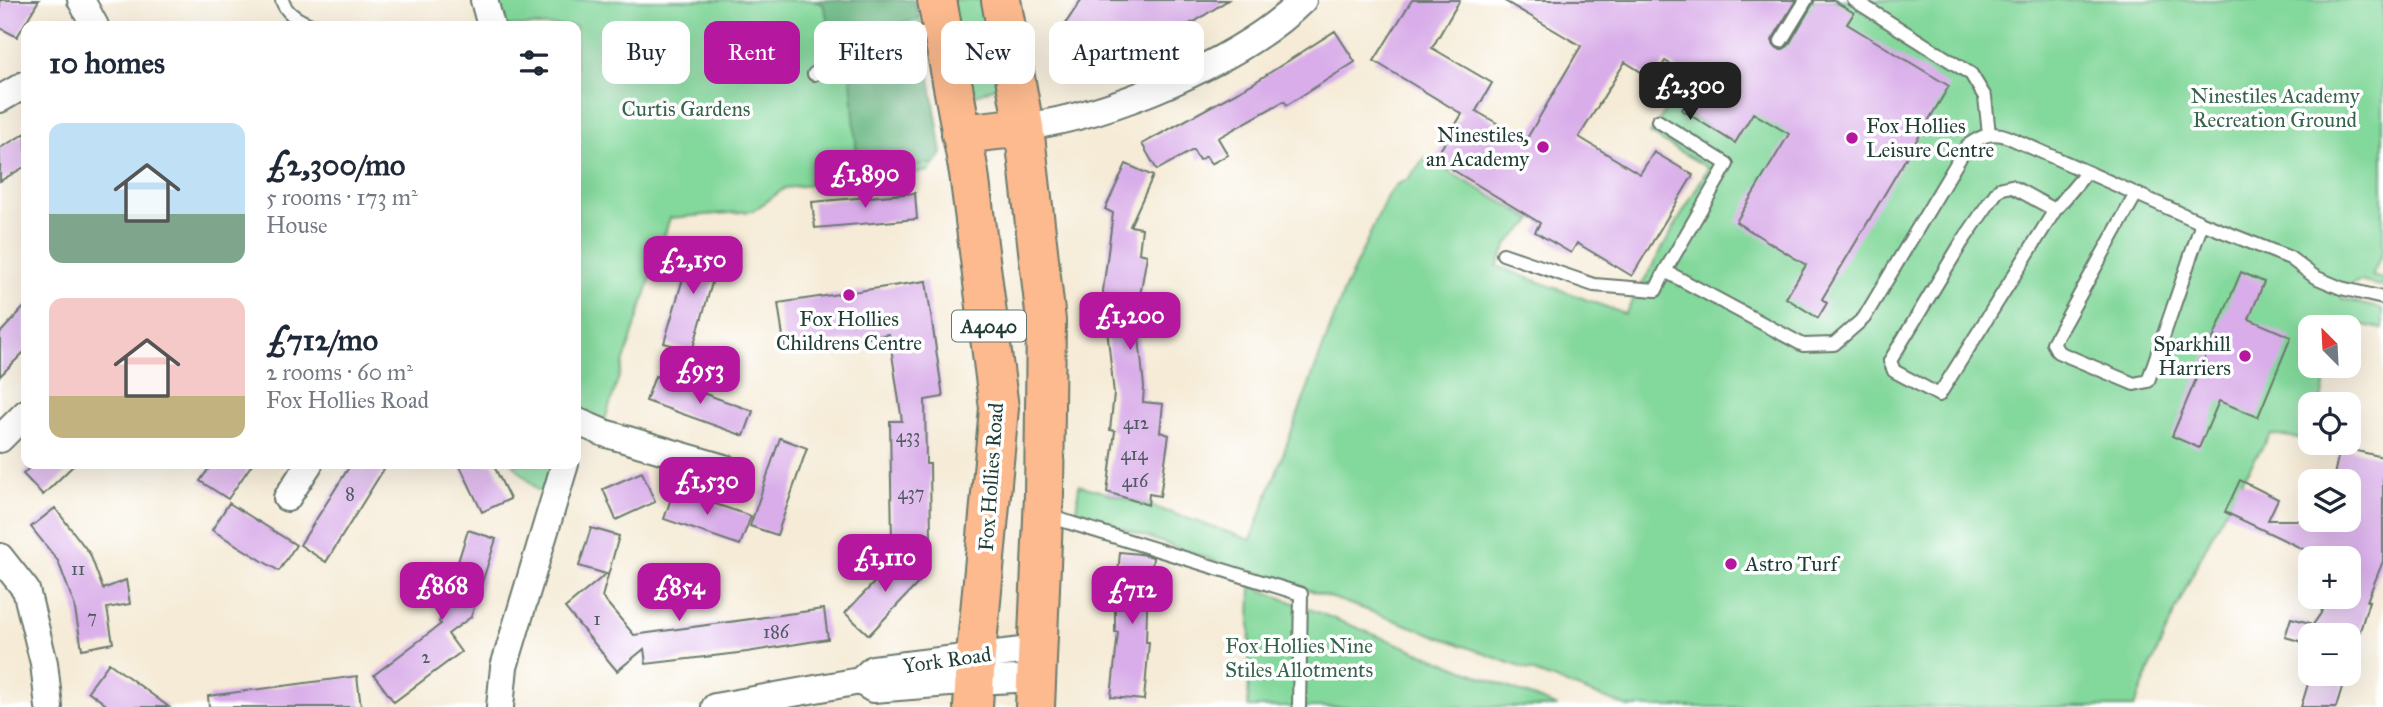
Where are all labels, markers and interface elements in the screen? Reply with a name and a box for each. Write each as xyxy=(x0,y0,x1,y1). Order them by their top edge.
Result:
chip: Buy xyxy=(602,21,690,84)
chip: Rent xyxy=(704,21,800,84)
chip: Filters xyxy=(814,21,927,84)
chip: New xyxy=(941,21,1035,84)
chip: Apartment xyxy=(1049,21,1204,84)
icon: filters xyxy=(515,44,553,82)
text: 10 homes xyxy=(49,45,165,81)
pin: £2,300 xyxy=(1633,62,1747,122)
text: £2,300 xyxy=(1655,71,1725,99)
park label: Ninestiles Academy Recreation Ground xyxy=(2190,83,2361,133)
park label: Curtis Gardens xyxy=(621,96,751,122)
place label: Fox Hollies Leisure Centre xyxy=(1866,113,1994,163)
place label: Ninestiles, an Academy xyxy=(1426,122,1530,172)
marker: Fox Hollies Leisure Centre xyxy=(1844,130,1860,146)
marker: Ninestiles, an Academy xyxy=(1535,139,1551,155)
text: £2,300/mo xyxy=(266,147,405,183)
pin: £1,890 xyxy=(808,150,922,210)
icon: home xyxy=(105,151,189,235)
text: £1,890 xyxy=(831,159,900,187)
text: 5 rooms · 173 m² xyxy=(266,183,418,211)
text: House xyxy=(266,211,328,239)
pin: £2,150 xyxy=(636,236,750,296)
text: £2,150 xyxy=(660,245,726,273)
marker: Fox Hollies Childrens Centre xyxy=(841,287,857,303)
pin: £1,200 xyxy=(1073,292,1187,352)
text: £1,200 xyxy=(1095,301,1165,329)
place label: Fox Hollies Childrens Centre xyxy=(776,306,922,356)
road number: A4040 xyxy=(952,310,1026,342)
north arrow xyxy=(2298,315,2361,378)
map controls xyxy=(2298,315,2361,686)
text: £712/mo xyxy=(266,322,378,358)
icon: home xyxy=(105,326,189,410)
place label: Sparkhill Harriers xyxy=(2153,331,2231,381)
pin: £953 xyxy=(659,346,741,406)
marker: Sparkhill Harriers xyxy=(2237,348,2253,364)
text: £953 xyxy=(676,355,724,383)
text: 2 rooms · 60 m² xyxy=(266,358,413,386)
text: Fox Hollies Road xyxy=(266,386,429,414)
button: locate xyxy=(2298,392,2361,455)
street label: Fox Hollies Road xyxy=(973,401,1009,552)
house number: 412 xyxy=(1123,412,1149,434)
house number: 433 xyxy=(896,425,920,447)
house number: 414 xyxy=(1120,443,1149,465)
pin: £1,530 xyxy=(650,458,764,517)
text: £1,530 xyxy=(675,466,739,494)
button: layers xyxy=(2298,469,2361,532)
house number: 416 xyxy=(1122,470,1149,492)
house number: 437 xyxy=(898,482,924,504)
house number: 8 xyxy=(345,483,355,505)
pin: £1,110 xyxy=(828,534,942,594)
text: £1,110 xyxy=(854,543,916,571)
button: + xyxy=(2298,546,2361,609)
place label: Astro Turf xyxy=(1744,551,1840,577)
marker: Astro Turf xyxy=(1723,556,1739,572)
house number: 11 xyxy=(71,558,85,580)
pin: £868 xyxy=(401,562,483,622)
pin: £854 xyxy=(638,564,720,623)
pin: £712 xyxy=(1091,566,1173,626)
text: £868 xyxy=(416,571,468,599)
text: £854 xyxy=(653,572,705,600)
text: £712 xyxy=(1108,575,1156,603)
house number: 7 xyxy=(87,606,97,628)
house number: 1 xyxy=(593,608,601,630)
house number: 186 xyxy=(763,621,790,643)
button: − xyxy=(2298,623,2361,686)
park label: Fox Hollies Nine Stiles Allotments xyxy=(1225,633,1373,683)
street label: York Road xyxy=(901,641,993,679)
house number: 2 xyxy=(422,646,431,668)

